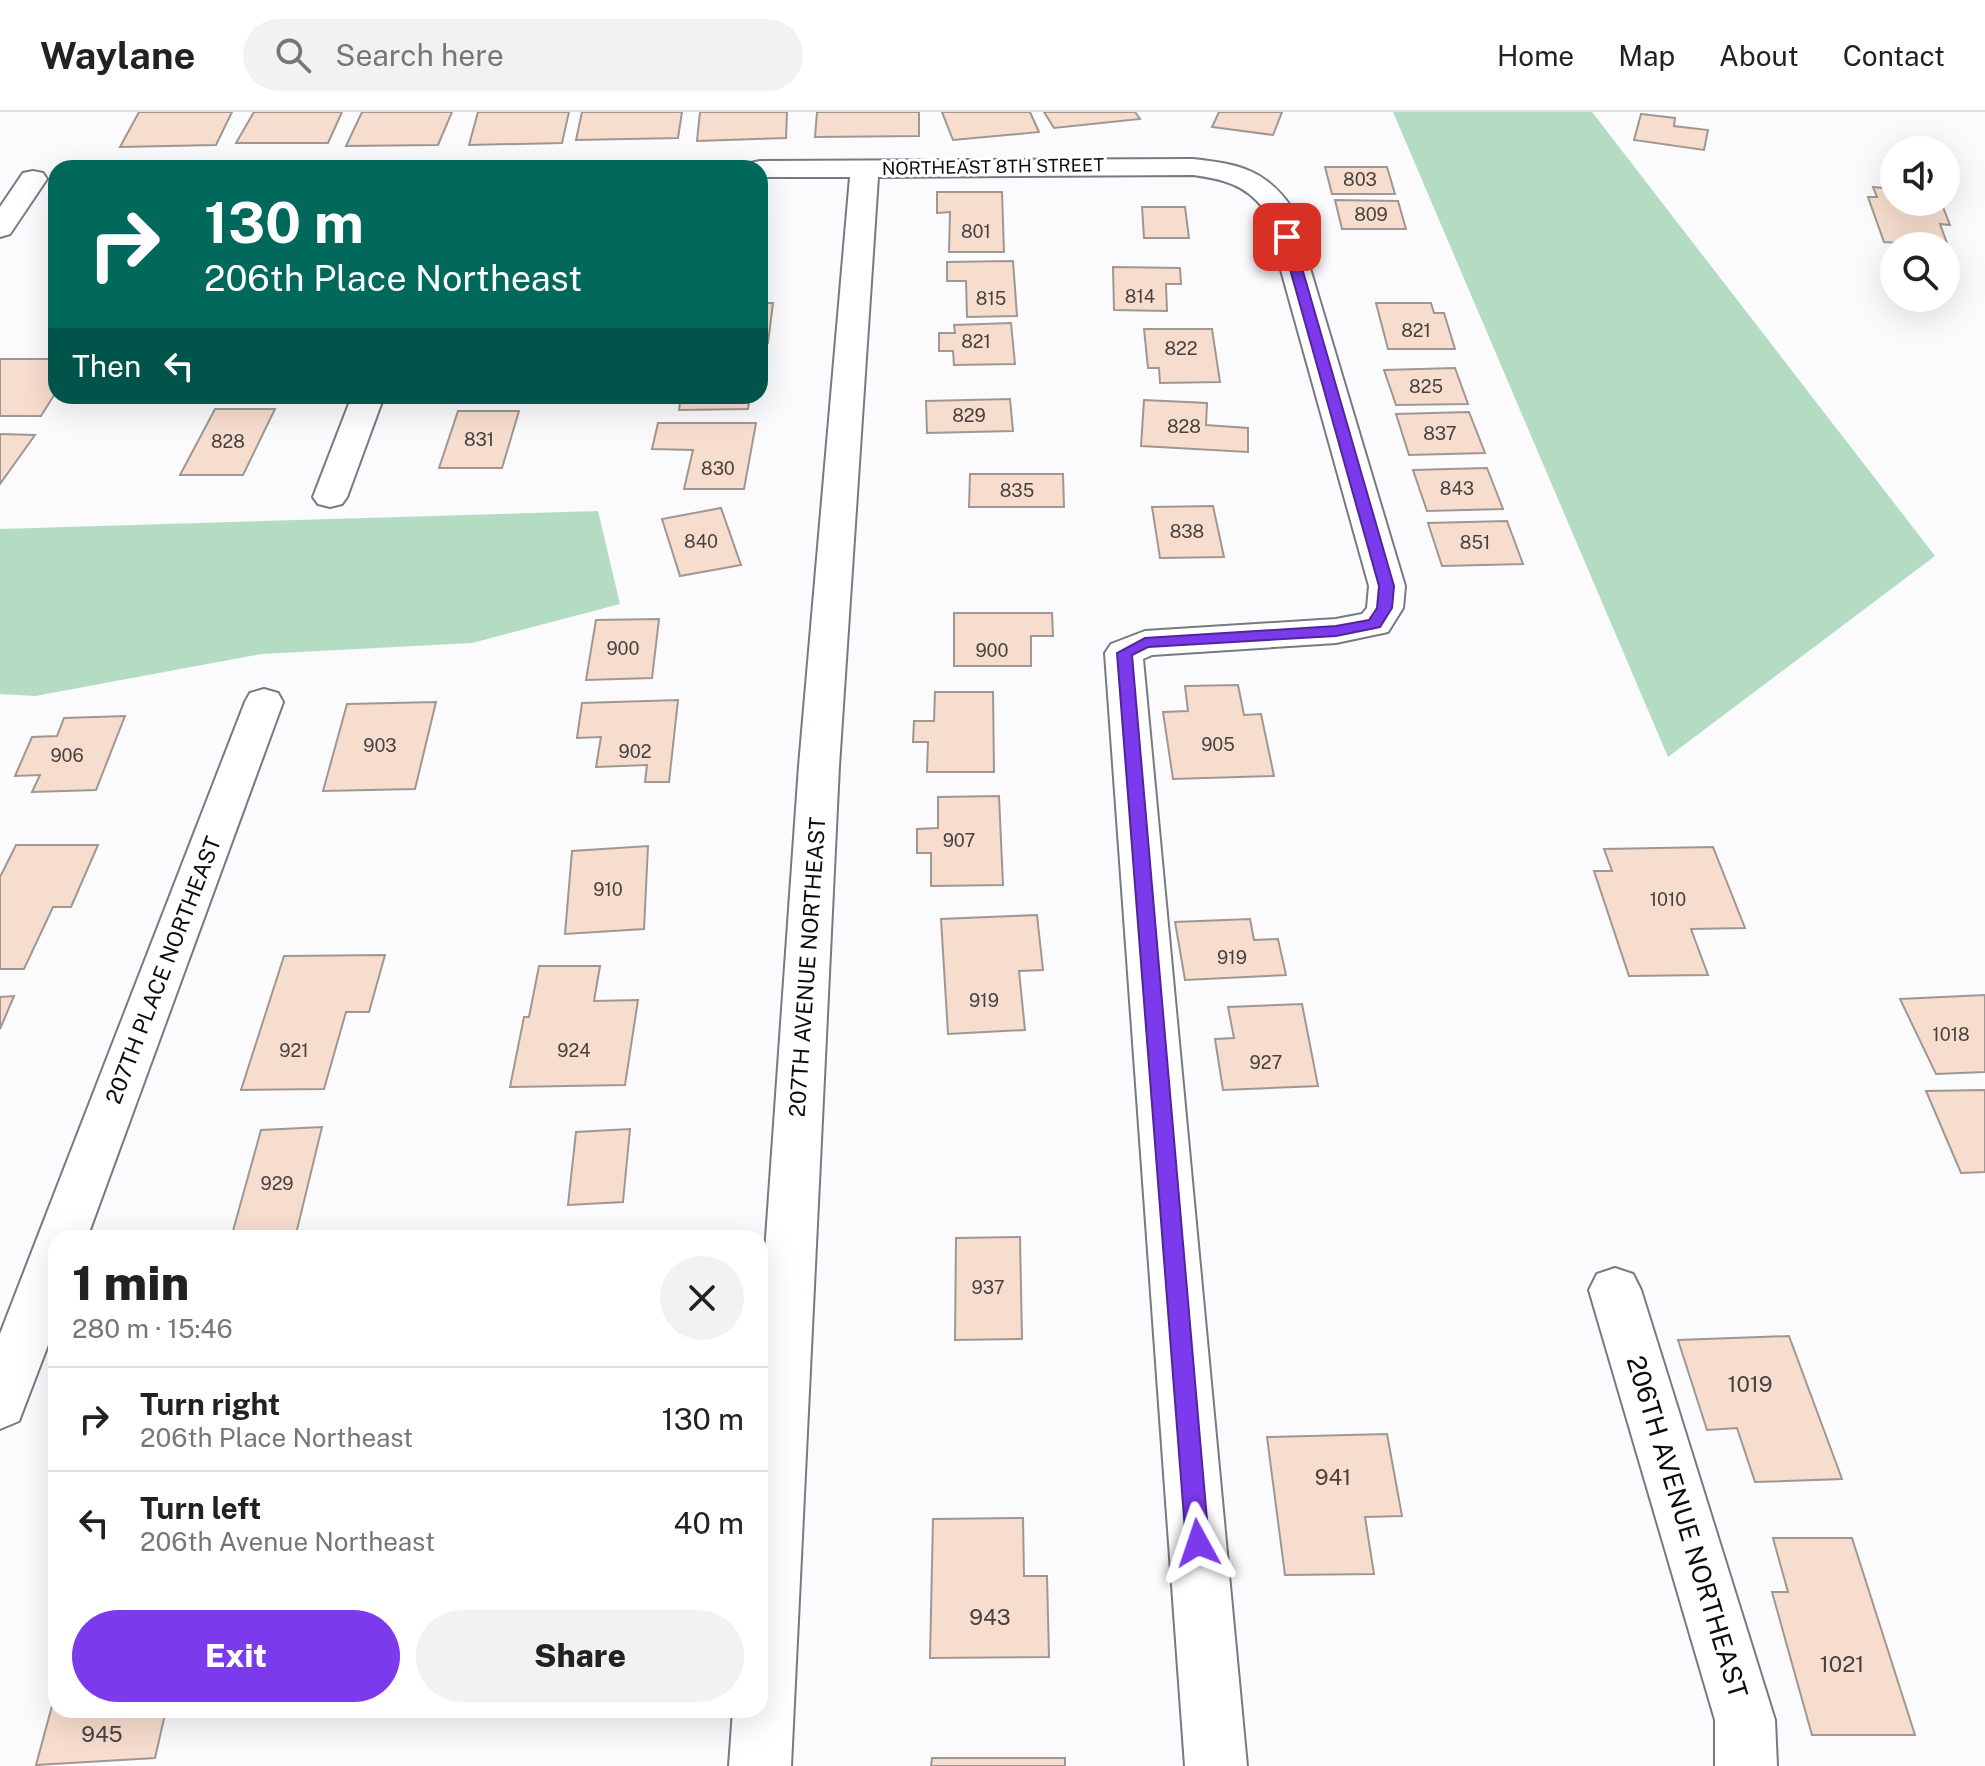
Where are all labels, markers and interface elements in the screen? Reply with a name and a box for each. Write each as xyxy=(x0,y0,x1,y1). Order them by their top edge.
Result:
search box xyxy=(243,19,803,91)
text: Waylane xyxy=(40,33,195,78)
icon: search xyxy=(271,33,315,77)
text: Search here xyxy=(335,37,504,73)
text: Home xyxy=(1497,39,1574,72)
text: Map xyxy=(1618,39,1675,72)
text: About xyxy=(1719,39,1799,72)
text: Contact xyxy=(1843,39,1945,72)
map controls xyxy=(1880,136,1960,312)
button: sound xyxy=(1880,136,1960,216)
street label: NORTHEAST 8TH STREET xyxy=(882,154,1105,179)
house number: 803 xyxy=(1343,169,1377,190)
text: 130 m xyxy=(204,190,364,256)
icon: right xyxy=(72,192,176,296)
pin xyxy=(1253,203,1321,271)
house number: 809 xyxy=(1354,204,1388,225)
icon: arrive xyxy=(1265,215,1309,259)
house number: 801 xyxy=(961,221,991,242)
button: search xyxy=(1880,232,1960,312)
text: 206th Place Northeast xyxy=(204,257,582,299)
house number: 814 xyxy=(1125,286,1155,307)
house number: 815 xyxy=(976,288,1006,309)
house number: 821 xyxy=(1401,320,1431,341)
house number: 821 xyxy=(961,331,991,352)
house number: 822 xyxy=(1164,338,1198,359)
icon: left xyxy=(157,344,201,388)
text: Then xyxy=(72,348,141,384)
house number: 825 xyxy=(1409,376,1443,397)
house number: 829 xyxy=(952,405,986,426)
house number: 828 xyxy=(1167,416,1201,437)
house number: 837 xyxy=(1423,423,1457,444)
house number: 831 xyxy=(464,429,494,450)
house number: 828 xyxy=(211,431,245,452)
house number: 830 xyxy=(701,458,735,479)
house number: 843 xyxy=(1440,478,1474,499)
house number: 835 xyxy=(1000,480,1034,501)
house number: 838 xyxy=(1170,521,1204,542)
house number: 840 xyxy=(684,531,718,552)
house number: 851 xyxy=(1460,532,1490,553)
house number: 900 xyxy=(606,638,640,659)
house number: 900 xyxy=(975,640,1009,661)
house number: 905 xyxy=(1201,734,1235,755)
house number: 903 xyxy=(363,735,397,756)
house number: 902 xyxy=(619,741,651,762)
house number: 906 xyxy=(50,745,84,766)
street label: 207TH AVENUE NORTHEAST xyxy=(784,816,830,1118)
house number: 907 xyxy=(943,830,975,851)
street label: 207TH PLACE NORTHEAST xyxy=(100,833,226,1107)
house number: 910 xyxy=(593,879,623,900)
house number: 1010 xyxy=(1650,889,1686,910)
house number: 919 xyxy=(1217,947,1247,968)
house number: 919 xyxy=(969,990,999,1011)
house number: 1018 xyxy=(1932,1024,1970,1045)
house number: 921 xyxy=(279,1040,309,1061)
house number: 924 xyxy=(557,1040,591,1061)
house number: 927 xyxy=(1250,1052,1282,1073)
house number: 929 xyxy=(260,1173,294,1194)
text: 1 min xyxy=(72,1254,189,1311)
button: close xyxy=(660,1256,744,1340)
house number: 937 xyxy=(972,1277,1004,1298)
text: 280 m · 15:46 xyxy=(72,1313,233,1344)
street label: 206TH AVENUE NORTHEAST xyxy=(1621,1352,1754,1702)
house number: 1019 xyxy=(1727,1371,1773,1397)
text: Turn right xyxy=(140,1386,280,1422)
icon: right xyxy=(72,1397,116,1441)
text: 130 m xyxy=(661,1401,744,1437)
text: 206th Place Northeast xyxy=(140,1422,413,1453)
house number: 941 xyxy=(1315,1464,1351,1490)
text: Turn left xyxy=(140,1490,261,1526)
icon: left xyxy=(72,1501,116,1545)
position arrow xyxy=(1156,1501,1240,1585)
text: 40 m xyxy=(674,1505,744,1541)
text: 206th Avenue Northeast xyxy=(140,1526,435,1557)
house number: 943 xyxy=(969,1604,1011,1630)
button: Exit xyxy=(72,1610,400,1702)
button: Share xyxy=(416,1610,744,1702)
house number: 1021 xyxy=(1820,1651,1864,1677)
house number: 945 xyxy=(81,1721,123,1747)

